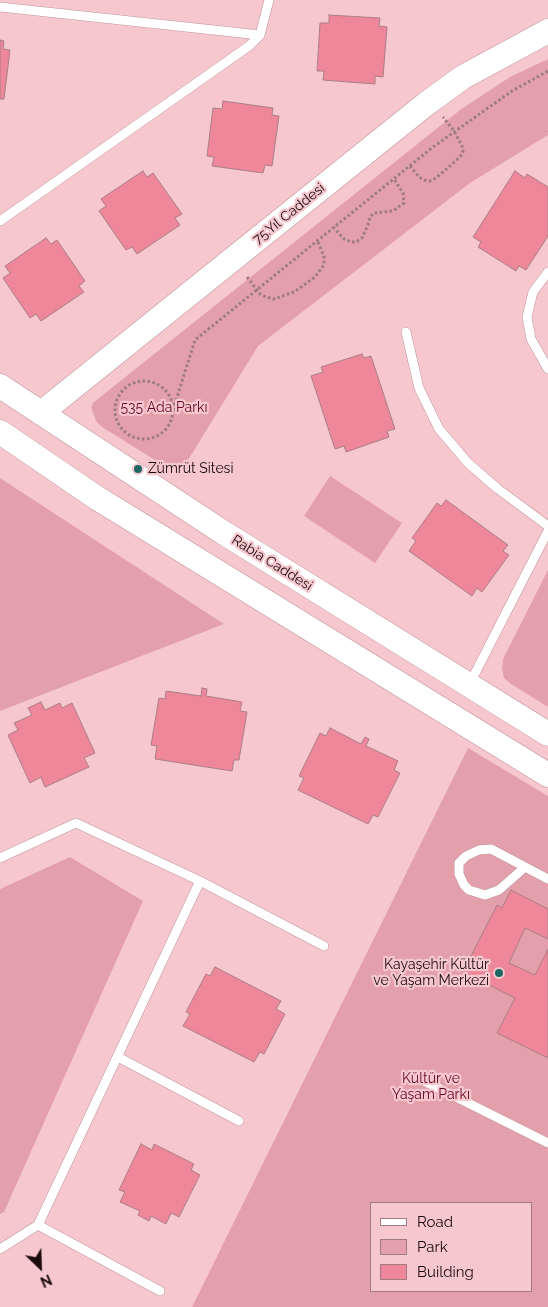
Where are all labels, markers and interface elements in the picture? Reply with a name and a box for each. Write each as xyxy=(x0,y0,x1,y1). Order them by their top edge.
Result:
street label: 75.Yıl Caddesi xyxy=(250,180,328,248)
park label: 535 Ada Parkı xyxy=(120,400,208,416)
place label: Zümrüt Sitesi xyxy=(148,461,233,477)
marker: Zümrüt Sitesi xyxy=(132,463,144,475)
street label: Rabia Caddesi xyxy=(228,531,316,595)
place label: Kayaşehir Kültür ve Yaşam Merkezi xyxy=(373,957,489,990)
marker: Kayaşehir Kültür ve Yaşam Merkezi xyxy=(493,967,505,979)
park label: Kültür ve Yaşam Parkı xyxy=(392,1071,470,1104)
legend xyxy=(370,1202,533,1292)
text: Road xyxy=(417,1213,453,1231)
text: Park xyxy=(417,1238,448,1256)
north arrow xyxy=(15,1242,65,1292)
text: Building xyxy=(417,1263,474,1281)
text: N xyxy=(38,1271,54,1290)

